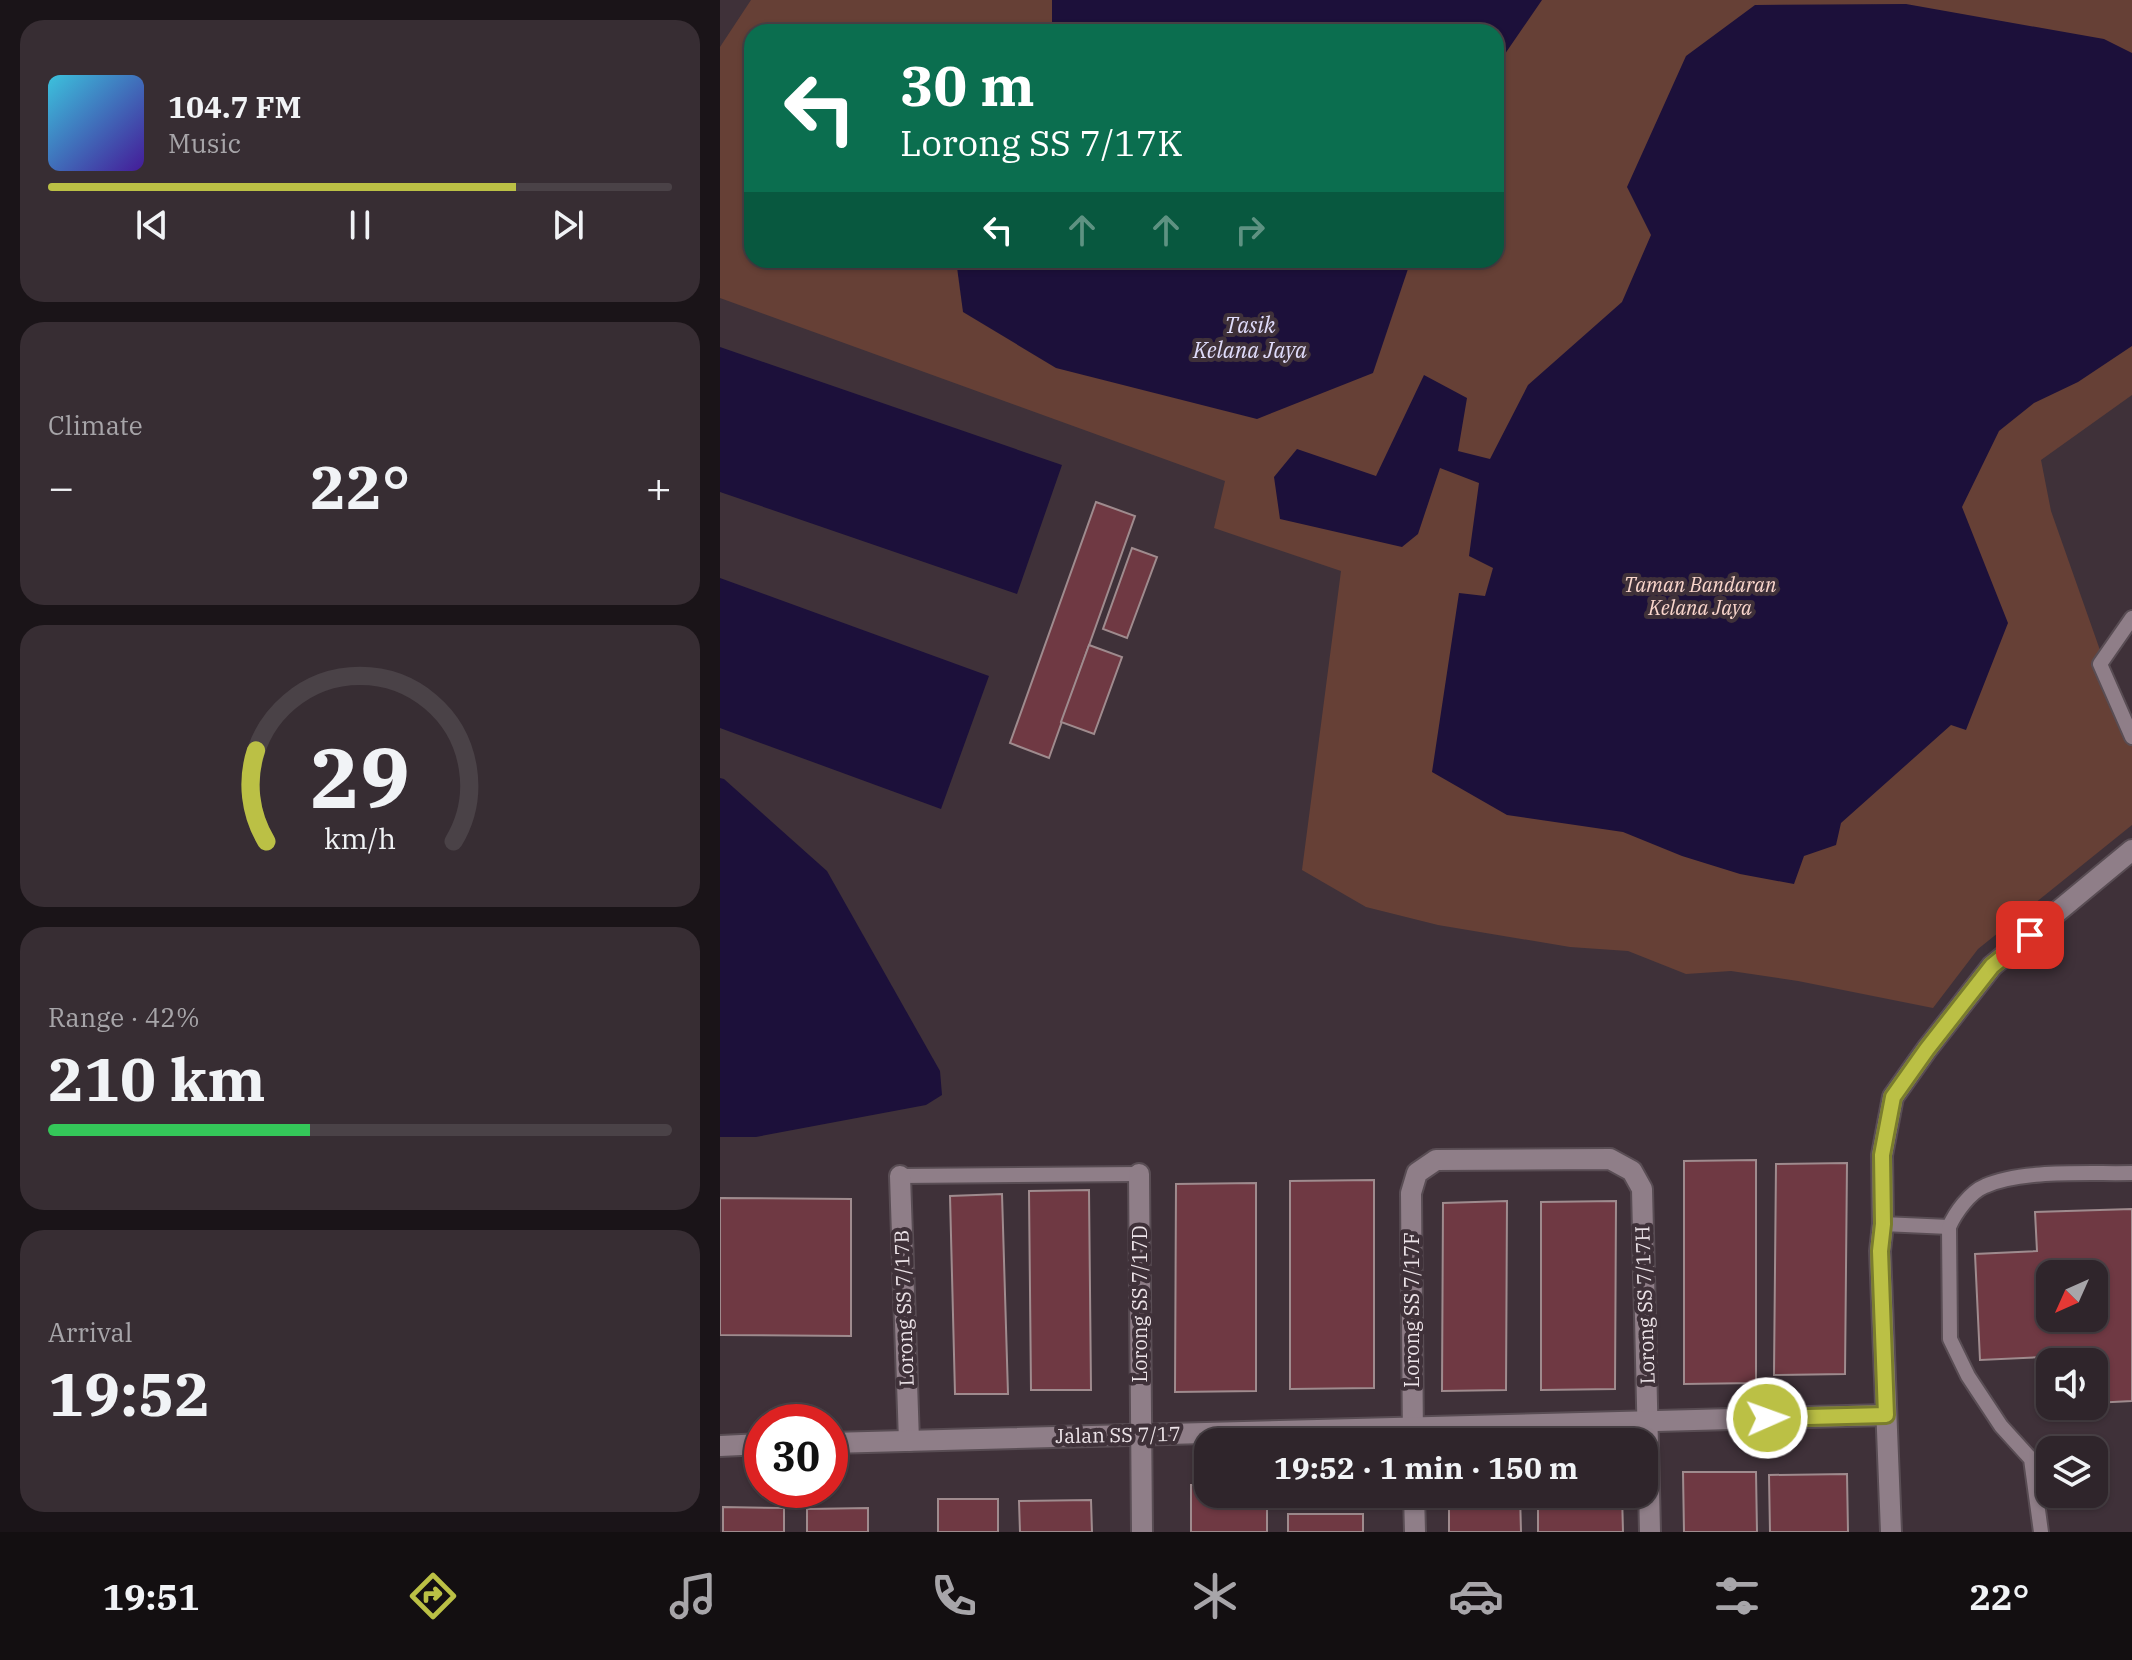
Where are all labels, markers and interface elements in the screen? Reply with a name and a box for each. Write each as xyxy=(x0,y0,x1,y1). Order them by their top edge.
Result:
text: 30 m xyxy=(900,49,1035,121)
icon: left xyxy=(768,56,872,160)
text: 104.7 FM xyxy=(168,87,301,126)
text: Lorong SS 7/17K xyxy=(900,119,1183,166)
text: Music xyxy=(168,126,241,160)
icon: previous xyxy=(130,203,174,247)
icon: pause xyxy=(338,203,382,247)
icon: next xyxy=(546,203,590,247)
icon: left xyxy=(976,208,1020,252)
icon: ahead xyxy=(1060,208,1104,252)
icon: ahead xyxy=(1144,208,1188,252)
icon: right xyxy=(1228,208,1272,252)
water label: Tasik Kelana Jaya xyxy=(1192,310,1307,364)
text: Climate xyxy=(48,408,143,442)
text: 22° xyxy=(310,447,410,526)
text: − xyxy=(48,458,74,515)
text: + xyxy=(646,458,672,515)
park label: Taman Bandaran Kelana Jaya xyxy=(1624,571,1777,621)
text: 29 xyxy=(310,723,410,831)
text: km/h xyxy=(324,820,396,857)
pin xyxy=(1996,901,2064,969)
icon: arrive xyxy=(2008,913,2052,957)
text: Range · 42% xyxy=(48,1000,200,1034)
text: 210 km xyxy=(48,1039,266,1118)
street label: Lorong SS 7/17D xyxy=(1126,1225,1153,1383)
street label: Lorong SS 7/17H xyxy=(1628,1225,1661,1385)
street label: Lorong SS 7/17B xyxy=(887,1229,920,1387)
street label: Lorong SS 7/17F xyxy=(1398,1232,1425,1388)
north arrow xyxy=(2036,1260,2108,1332)
map controls xyxy=(2036,1260,2108,1508)
text: Arrival xyxy=(48,1315,133,1349)
button: sound xyxy=(2036,1348,2108,1420)
text: 19:52 xyxy=(48,1354,210,1433)
position arrow xyxy=(1725,1376,1809,1460)
speed limit sign: 30 xyxy=(744,1404,848,1508)
street label: Jalan SS 7/17 xyxy=(1055,1420,1181,1449)
button: layers xyxy=(2036,1436,2108,1508)
text: 19:52 · 1 min · 150 m xyxy=(1274,1448,1578,1487)
icon: directions xyxy=(405,1568,461,1624)
icon: music xyxy=(665,1568,721,1624)
icon: phone xyxy=(926,1568,982,1624)
icon: climate xyxy=(1187,1568,1243,1624)
icon: car xyxy=(1448,1568,1504,1624)
icon: filters xyxy=(1709,1568,1765,1624)
text: 19:51 xyxy=(102,1573,200,1620)
text: 22° xyxy=(1969,1573,2030,1620)

